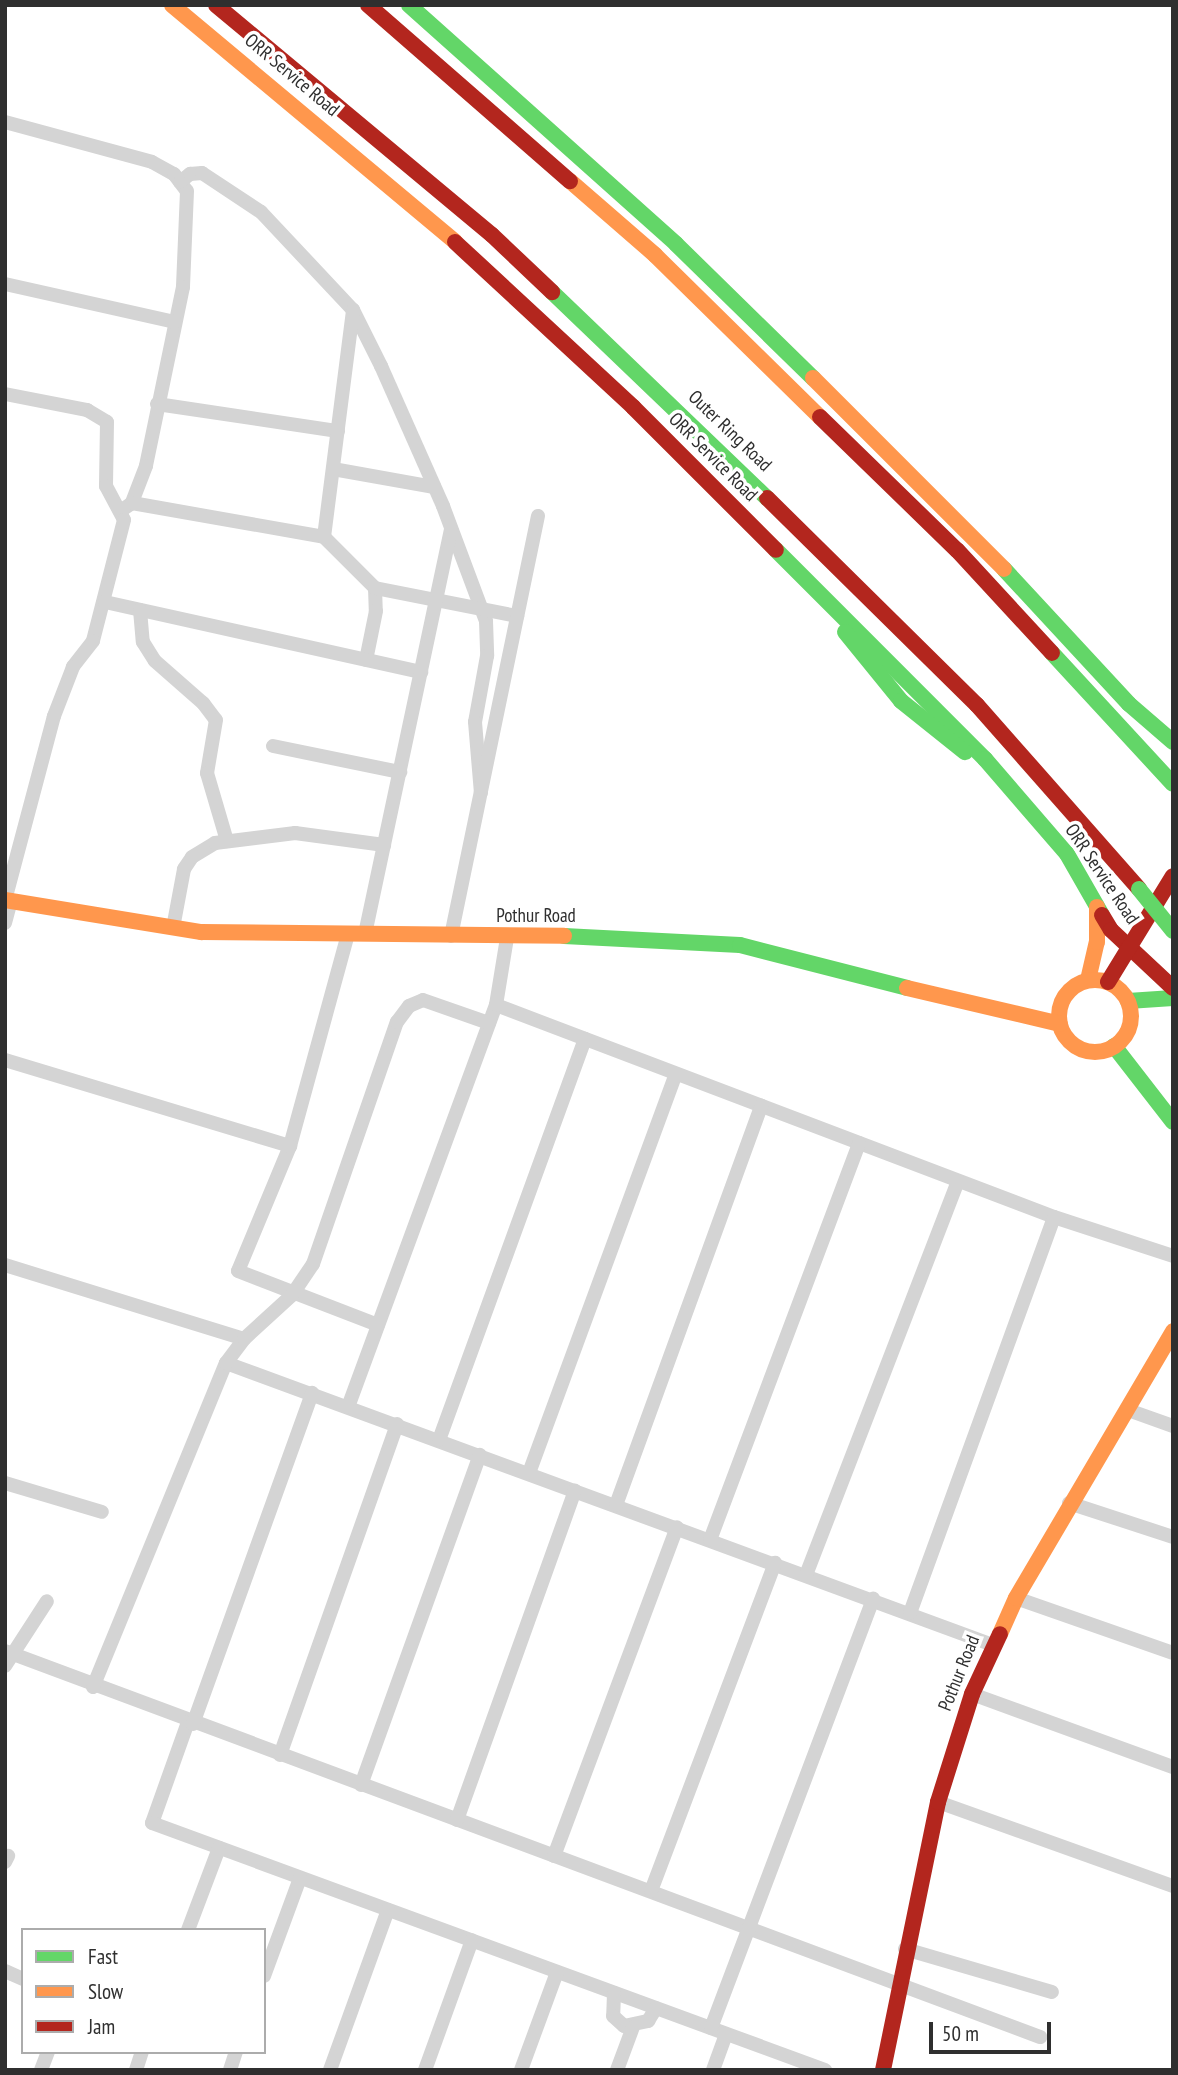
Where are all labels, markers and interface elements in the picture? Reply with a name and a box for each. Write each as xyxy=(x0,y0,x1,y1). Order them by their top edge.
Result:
street label: ORR Service Road xyxy=(240,29,344,121)
street label: Outer Ring Road xyxy=(684,386,776,476)
street label: ORR Service Road xyxy=(664,408,762,506)
street label: ORR Service Road xyxy=(1060,819,1144,929)
street label: Pothur Road xyxy=(496,905,576,927)
street label: Pothur Road xyxy=(934,1632,984,1714)
legend xyxy=(21,1928,266,2054)
text: Fast xyxy=(88,1943,118,1970)
text: Slow xyxy=(88,1978,123,2005)
scale bar xyxy=(933,2008,1056,2052)
text: Jam xyxy=(88,2013,115,2040)
text: 50 m xyxy=(942,2020,979,2047)

